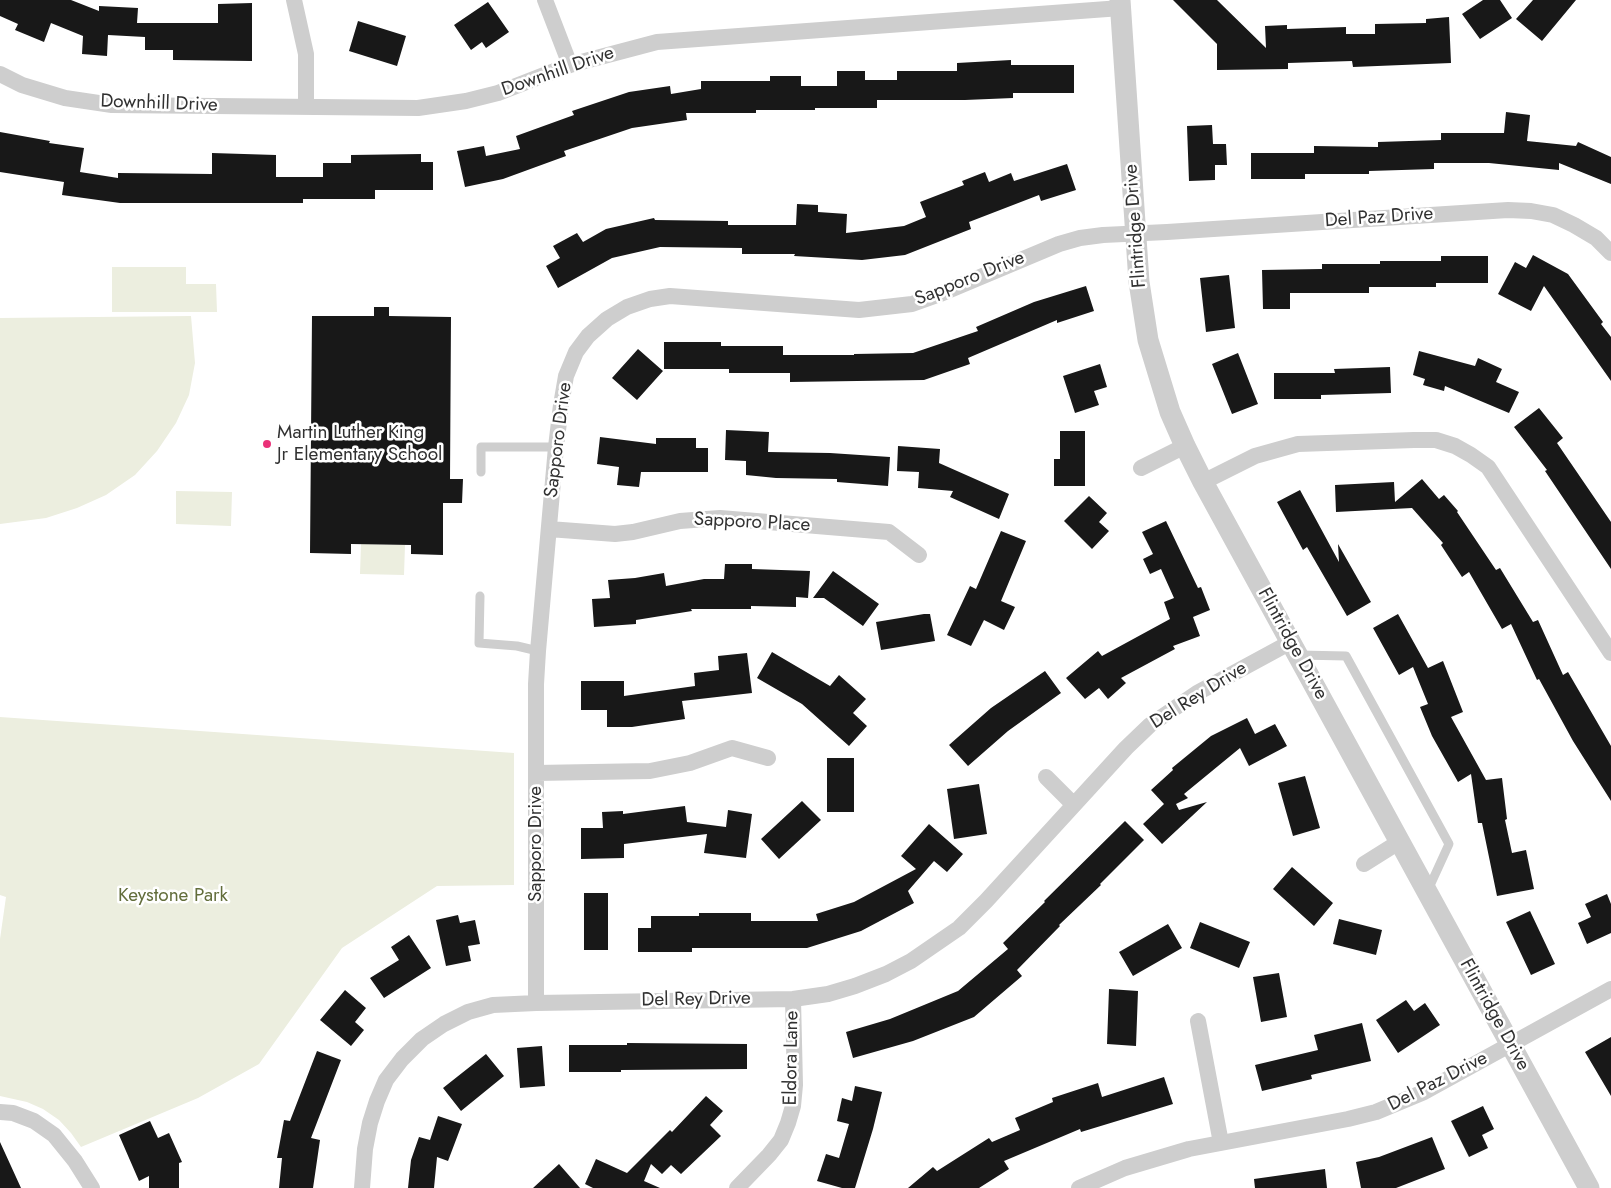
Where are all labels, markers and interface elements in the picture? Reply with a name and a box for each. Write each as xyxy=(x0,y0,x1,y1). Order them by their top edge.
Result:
street label: Downhill Drive xyxy=(499,42,617,102)
street label: Downhill Drive xyxy=(100,91,218,117)
street label: Flintridge Drive xyxy=(1120,163,1152,289)
street label: Del Paz Drive xyxy=(1324,203,1434,233)
street label: Sapporo Drive xyxy=(912,247,1028,311)
street label: Sapporo Drive xyxy=(541,381,577,499)
place label: Martin Luther King Jr Elementary School xyxy=(277,422,442,466)
marker: Martin Luther King Jr Elementary School xyxy=(261,438,273,450)
street label: Sapporo Place xyxy=(693,509,811,537)
street label: Flintridge Drive xyxy=(1252,584,1332,704)
street label: Del Rey Drive xyxy=(1147,657,1251,735)
street label: Sapporo Drive xyxy=(525,786,547,902)
park label: Keystone Park xyxy=(118,885,228,907)
street label: Flintridge Drive xyxy=(1454,955,1534,1075)
street label: Del Rey Drive xyxy=(641,988,751,1012)
street label: Eldora Lane xyxy=(780,1010,804,1106)
street label: Del Paz Drive xyxy=(1385,1047,1491,1117)

